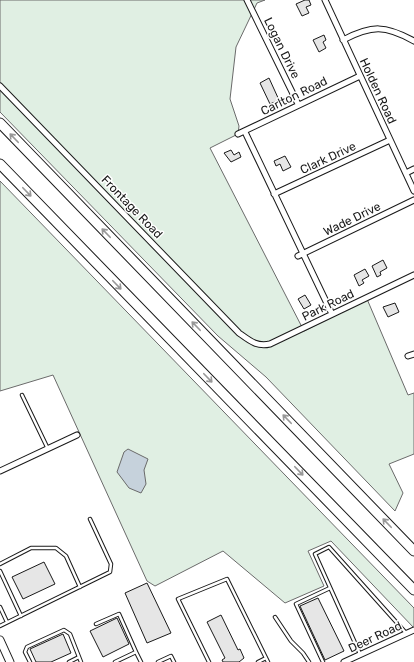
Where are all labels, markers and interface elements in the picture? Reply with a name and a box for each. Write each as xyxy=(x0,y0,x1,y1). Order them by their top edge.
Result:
street label: Logan Drive xyxy=(261,15,303,81)
street label: Holden Road xyxy=(357,56,399,126)
street label: Carlton Road xyxy=(258,74,330,118)
one-way arrow xyxy=(9,133,19,143)
street label: Clark Drive xyxy=(298,139,358,177)
street label: Frontage Road xyxy=(99,173,165,241)
one-way arrow xyxy=(22,187,32,197)
street label: Wade Drive xyxy=(321,199,383,239)
one-way arrow xyxy=(101,228,111,238)
one-way arrow xyxy=(112,280,122,290)
street label: Park Road xyxy=(300,286,356,324)
one-way arrow xyxy=(192,322,201,332)
one-way arrow xyxy=(203,373,213,383)
one-way arrow xyxy=(282,414,292,424)
one-way arrow xyxy=(294,466,304,476)
one-way arrow xyxy=(382,518,392,528)
street label: Deer Road xyxy=(346,619,404,655)

